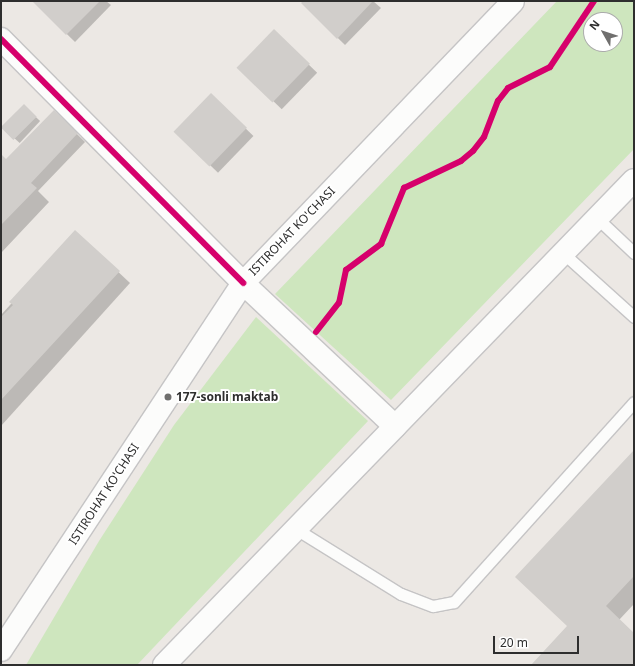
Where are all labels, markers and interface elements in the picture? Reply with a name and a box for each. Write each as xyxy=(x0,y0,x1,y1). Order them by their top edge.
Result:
north arrow xyxy=(583,12,623,52)
text: N xyxy=(585,17,603,33)
street label: ISTIROHAT KO'CHASI xyxy=(246,184,338,278)
place label: 177-sonli maktab xyxy=(176,390,278,404)
marker: 177-sonli maktab xyxy=(163,392,173,402)
street label: ISTIROHAT KO'CHASI xyxy=(66,441,142,547)
scale bar xyxy=(495,628,581,654)
text: 20 m xyxy=(500,634,528,651)

